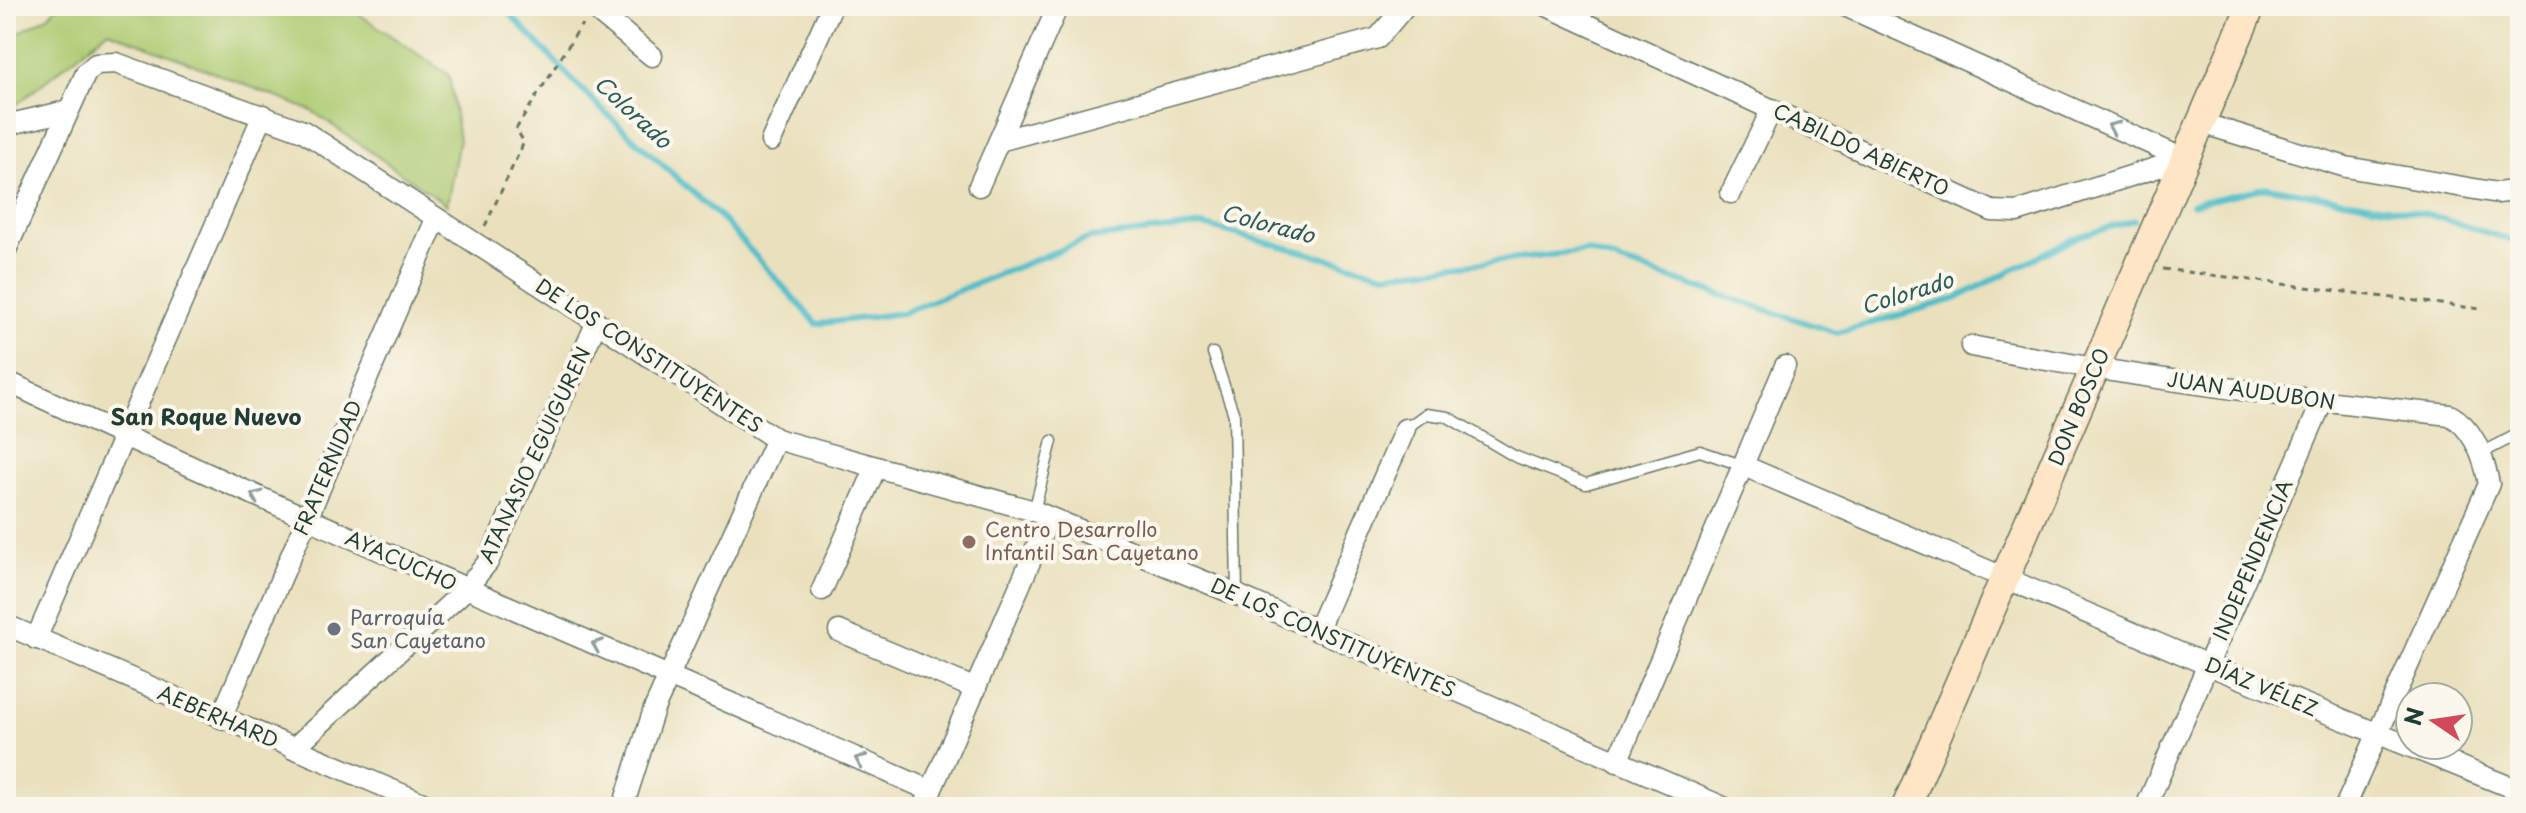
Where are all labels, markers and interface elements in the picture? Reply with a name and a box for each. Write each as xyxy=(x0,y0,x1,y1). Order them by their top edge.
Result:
water label: Colorado xyxy=(588,66,681,156)
street label: CABILDO ABIERTO xyxy=(1768,95,1954,203)
one-way arrow xyxy=(2107,120,2121,136)
water label: Colorado xyxy=(1218,194,1319,251)
water label: Colorado xyxy=(1856,262,1957,321)
street label: DE LOS CONSTITUYENTES xyxy=(530,270,769,440)
street label: ATANASIO EGUIGUREN xyxy=(471,341,598,568)
street label: DON BOSCO xyxy=(2040,343,2116,470)
street label: JUAN AUDUBON xyxy=(2165,363,2337,417)
street label: FRATERNIDAD xyxy=(285,395,369,540)
district label: San Roque Nuevo xyxy=(110,399,302,432)
street label: INDEPENDENCIA xyxy=(2205,474,2300,645)
one-way arrow xyxy=(250,490,265,506)
place label: Centro Desarrollo Infantil San Cayetano xyxy=(985,514,1199,567)
street label: AYACUCHO xyxy=(341,522,462,598)
marker: Centro Desarrollo Infantil San Cayetano xyxy=(960,533,978,551)
street label: DE LOS CONSTITUYENTES xyxy=(1206,570,1461,705)
place label: Parroquía San Cayetano xyxy=(350,602,486,655)
marker: Parroquía San Cayetano xyxy=(325,620,343,638)
one-way arrow xyxy=(591,638,605,654)
street label: DÍAZ VÉLEZ xyxy=(2200,649,2323,723)
street label: AEBERHARD xyxy=(153,677,283,755)
north arrow xyxy=(2394,681,2474,761)
text: N xyxy=(2395,704,2431,728)
one-way arrow xyxy=(854,753,868,769)

